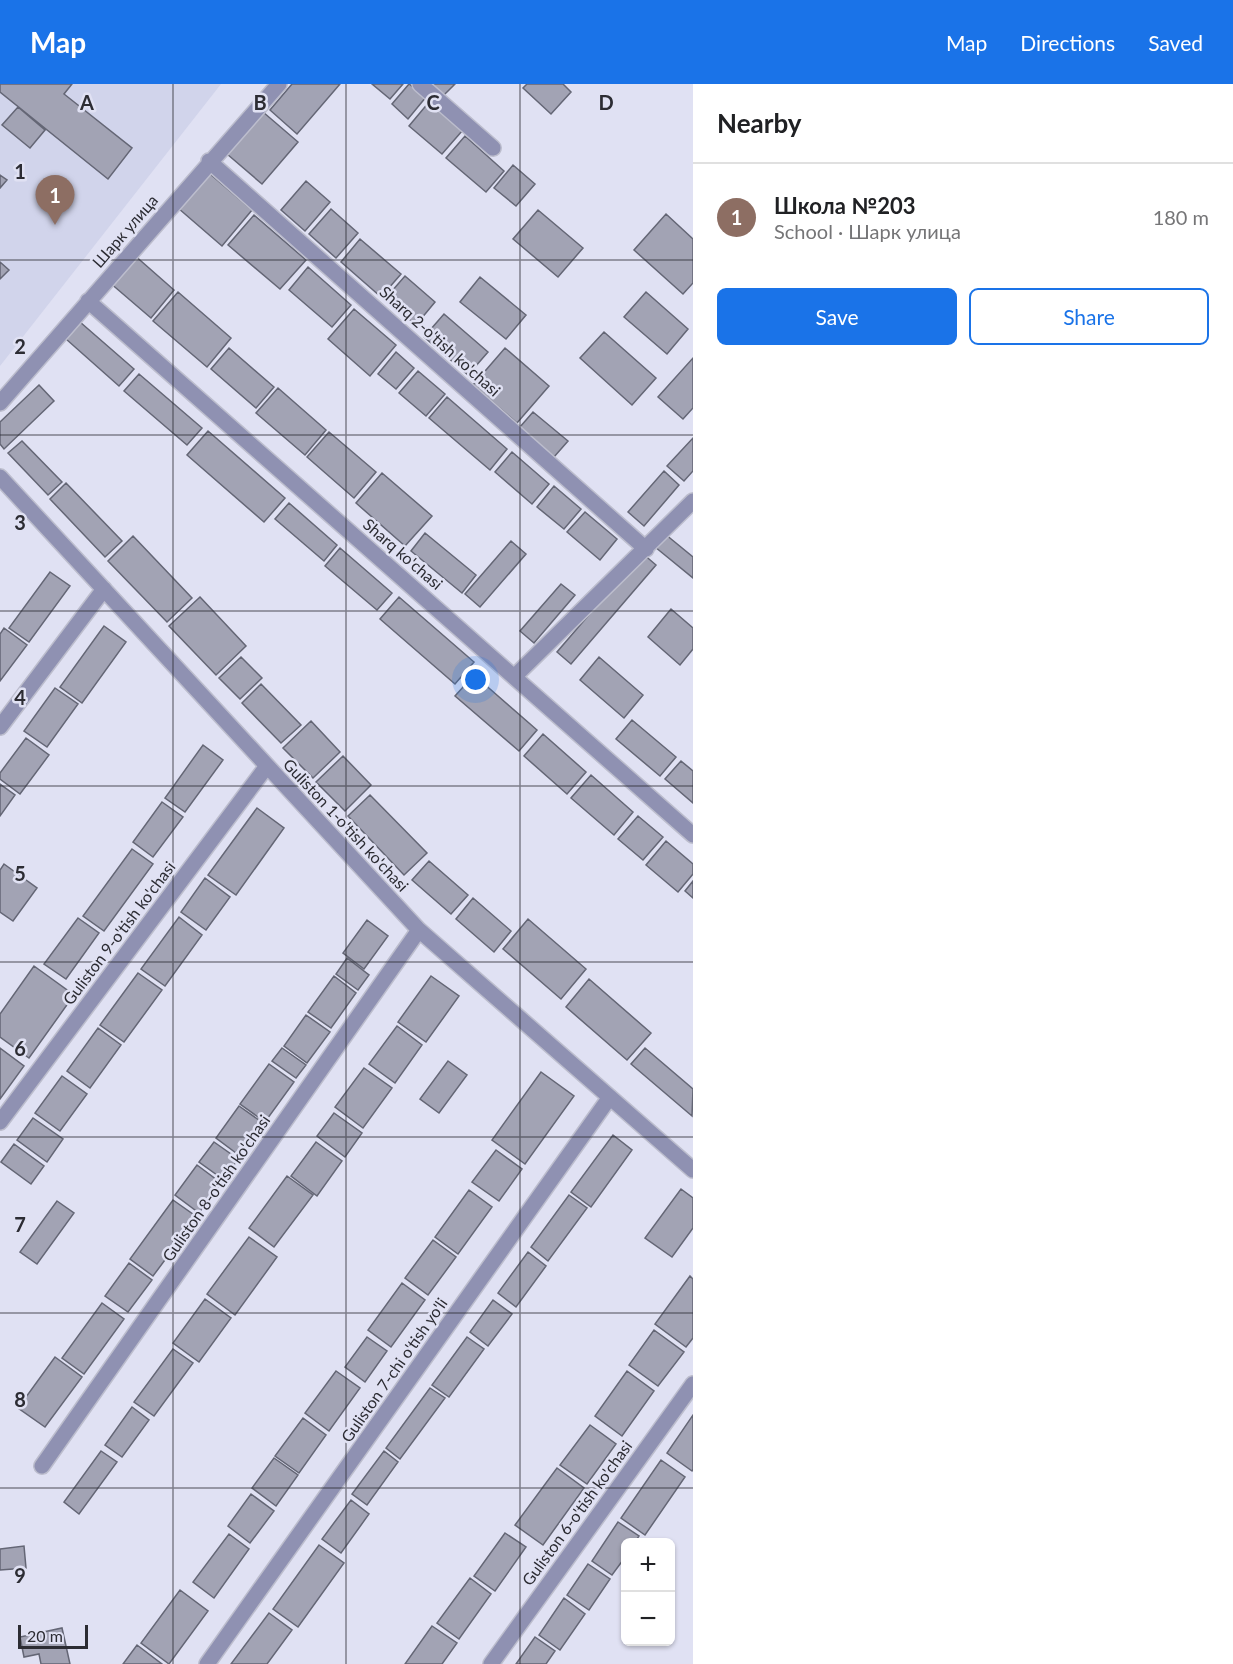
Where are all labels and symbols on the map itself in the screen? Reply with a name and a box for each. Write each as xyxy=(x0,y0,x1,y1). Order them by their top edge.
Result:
text: A xyxy=(79,90,94,114)
text: B xyxy=(253,90,267,114)
text: C xyxy=(426,90,440,114)
text: D xyxy=(598,90,614,114)
text: 1 xyxy=(14,159,26,183)
pin: 1 xyxy=(36,176,74,225)
street label: Шарк улица xyxy=(88,190,161,271)
street label: Sharq 2-o'tish ko'chasi xyxy=(376,281,505,400)
text: 2 xyxy=(14,334,26,358)
text: 3 xyxy=(14,510,26,534)
street label: Sharq ko'chasi xyxy=(360,514,447,593)
your location xyxy=(461,665,490,694)
text: 4 xyxy=(14,685,26,709)
street label: Guliston 1-o'tish ko'chasi xyxy=(280,754,413,895)
street label: Guliston 9-o'tish ko'chasi xyxy=(59,857,179,1008)
text: 5 xyxy=(14,861,26,885)
text: 6 xyxy=(14,1036,26,1060)
street label: Guliston 8-o'tish ko'chasi xyxy=(158,1111,273,1265)
text: 7 xyxy=(14,1212,26,1236)
street label: Guliston 7-chi o'tish yo'li xyxy=(337,1294,451,1445)
text: 8 xyxy=(14,1387,26,1411)
street label: Guliston 6-o'tish ko'chasi xyxy=(518,1437,636,1589)
text: 9 xyxy=(14,1563,26,1587)
scale bar xyxy=(18,1622,88,1650)

